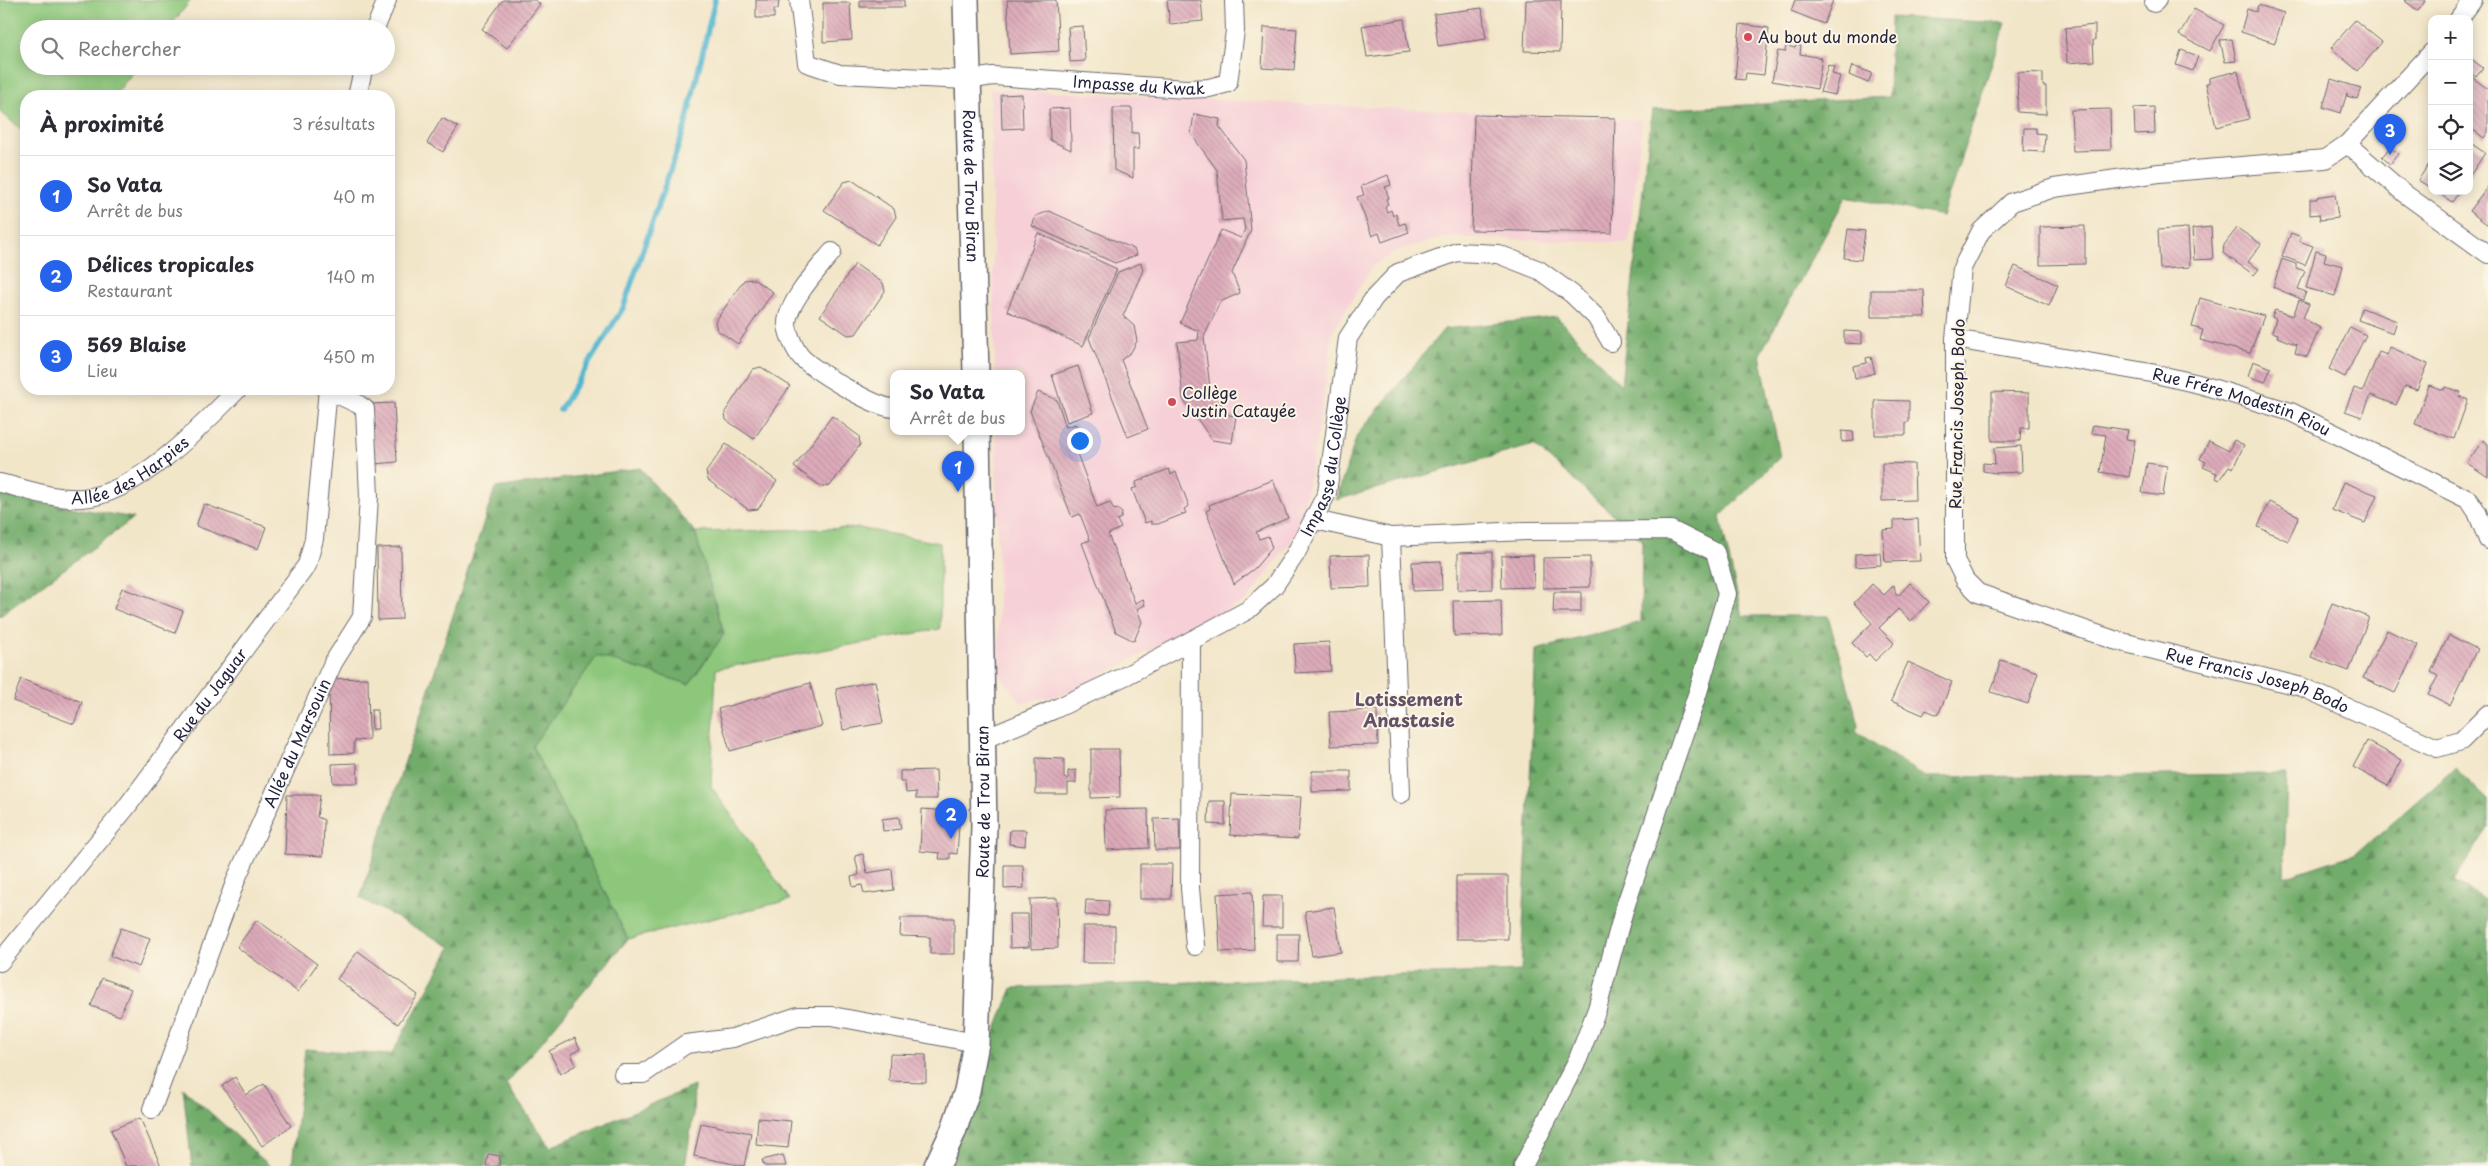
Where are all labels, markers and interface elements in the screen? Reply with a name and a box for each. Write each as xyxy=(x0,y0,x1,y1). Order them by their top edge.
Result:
map controls xyxy=(2428,15,2473,195)
button: + xyxy=(2428,15,2473,60)
search box xyxy=(20,20,395,75)
place label: Au bout du monde xyxy=(1758,24,1897,48)
marker: Au bout du monde xyxy=(1742,31,1754,43)
icon: search xyxy=(38,34,66,62)
text: Rechercher xyxy=(78,34,181,62)
button: − xyxy=(2428,60,2473,105)
street label: Impasse du Kwak xyxy=(1072,68,1205,100)
button: locate xyxy=(2428,105,2473,150)
text: À proximité xyxy=(40,107,164,139)
street label: Route de Trou Biran xyxy=(958,109,986,263)
text: 3 résultats xyxy=(292,111,375,135)
pin: 3 xyxy=(2374,114,2406,155)
button: layers xyxy=(2428,150,2473,195)
text: So Vata xyxy=(87,170,162,198)
text: 1 xyxy=(52,184,60,208)
text: 40 m xyxy=(333,184,375,208)
text: Arrêt de bus xyxy=(87,198,183,222)
text: Délices tropicales xyxy=(87,250,254,278)
text: 2 xyxy=(50,264,62,288)
text: 140 m xyxy=(327,264,375,288)
text: Restaurant xyxy=(87,278,173,302)
street label: Rue Francis Joseph Bodo xyxy=(1942,319,1970,509)
text: 569 Blaise xyxy=(87,330,186,358)
text: 3 xyxy=(51,344,61,368)
text: 450 m xyxy=(323,344,375,368)
text: Lieu xyxy=(87,358,118,382)
street label: Rue Frére Modestin Riou xyxy=(2150,361,2335,441)
popup xyxy=(890,370,1025,435)
text: So Vata xyxy=(910,377,985,405)
place label: Collège Justin Catayée xyxy=(1182,380,1296,422)
street label: Impasse du Collège xyxy=(1294,394,1351,540)
marker: Collège Justin Catayée xyxy=(1166,396,1178,408)
text: Arrêt de bus xyxy=(910,405,1005,429)
your location xyxy=(1067,428,1093,454)
street label: Allée des Harpies xyxy=(71,430,194,509)
pin: 1 xyxy=(942,451,974,492)
street label: Rue Francis Joseph Bodo xyxy=(2164,640,2354,718)
street label: Rue du Jaguar xyxy=(167,642,253,746)
street label: Allée du Marsouin xyxy=(257,674,336,811)
district label: Lotissement Anastasie xyxy=(1355,685,1463,733)
street label: Route de Trou Biran xyxy=(969,725,995,879)
pin: 2 xyxy=(935,798,967,839)

